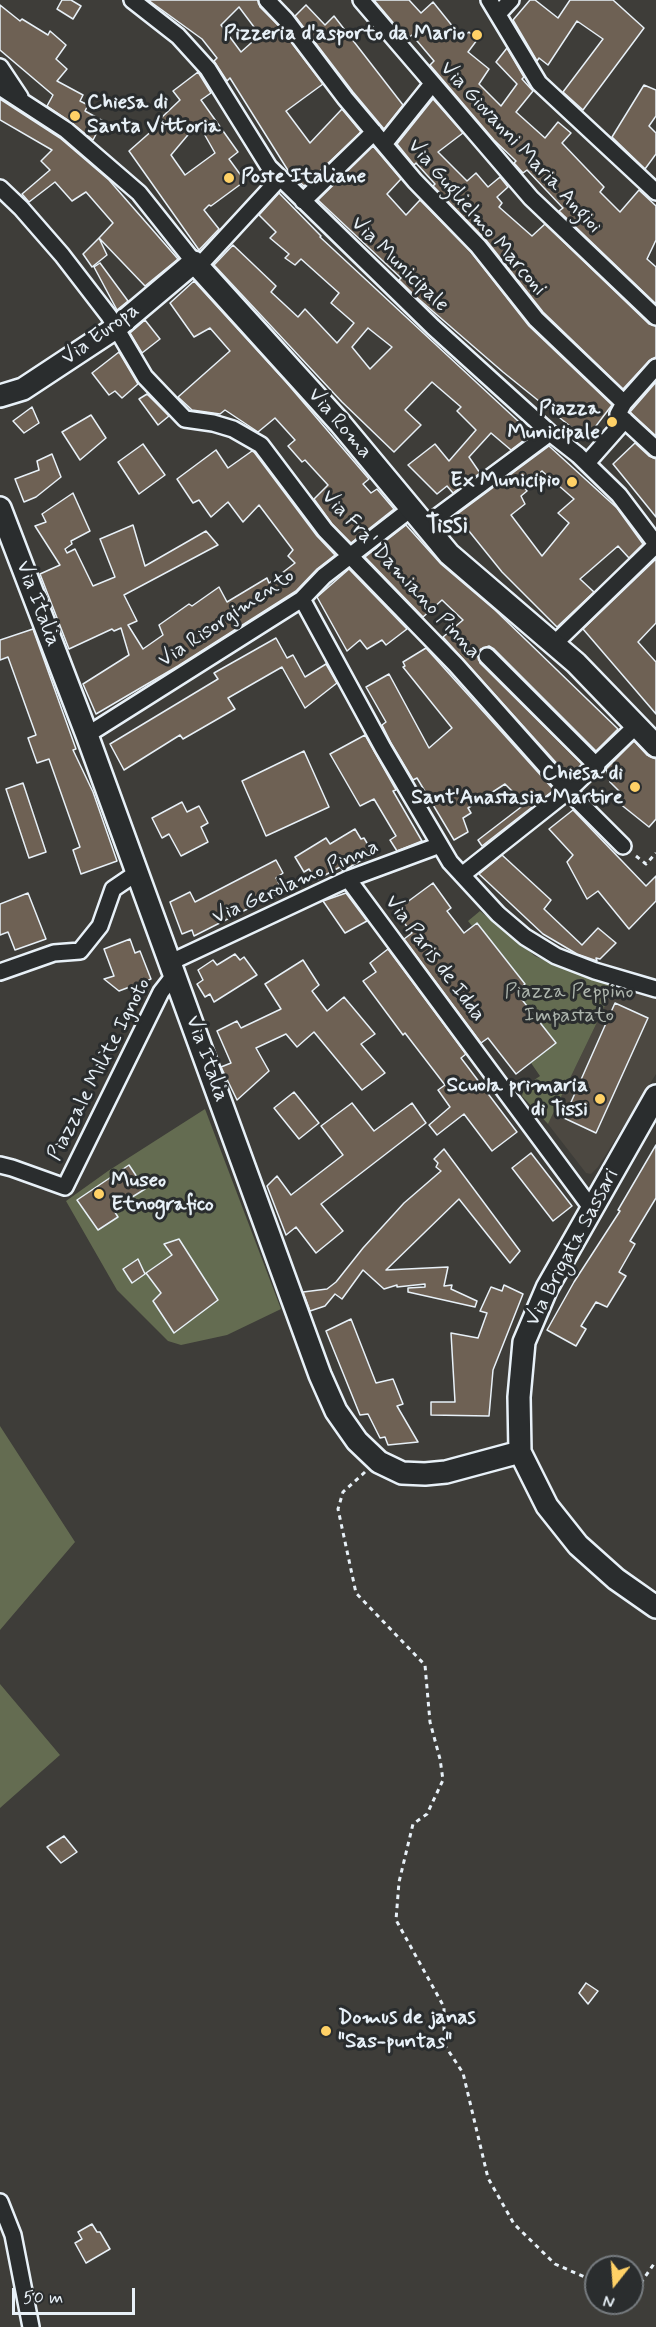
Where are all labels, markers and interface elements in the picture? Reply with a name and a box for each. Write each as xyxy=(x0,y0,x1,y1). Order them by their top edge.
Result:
place label: Pizzeria d'asporto da Mario xyxy=(224,22,465,48)
marker: Pizzeria d'asporto da Mario xyxy=(470,28,484,42)
street label: Via Giovanni Maria Angioi xyxy=(434,57,606,239)
place label: Chiesa di Santa Vittoria xyxy=(87,91,220,141)
marker: Chiesa di Santa Vittoria xyxy=(68,109,82,123)
street label: Via Guglielmo Marconi xyxy=(401,134,551,302)
place label: Poste Italiane xyxy=(241,165,366,191)
marker: Poste Italiane xyxy=(222,171,236,185)
street label: Via Municipale xyxy=(345,212,453,318)
street label: Via Europa xyxy=(57,298,145,372)
street label: Via Roma xyxy=(301,383,377,465)
place label: Piazza Municipale xyxy=(507,397,600,447)
marker: Piazza Municipale xyxy=(605,415,619,429)
place label: Ex Municipio xyxy=(450,469,560,495)
marker: Ex Municipio xyxy=(565,475,579,489)
street label: Via Fra' Damiano Pinna xyxy=(315,485,485,665)
district label: Tissi xyxy=(426,513,468,541)
street label: Via Italia xyxy=(9,557,65,651)
street label: Via Risorgimento xyxy=(154,564,300,674)
place label: Chiesa di Sant'Anastasia Martire xyxy=(411,762,623,812)
marker: Chiesa di Sant'Anastasia Martire xyxy=(628,780,642,794)
street label: Via Gerolamo Pinna xyxy=(209,835,383,931)
street label: Via Paris de Idda xyxy=(378,891,490,1027)
street label: Piazzale Milite Ignoto xyxy=(43,975,157,1165)
park label: Piazza Peppino Impastato xyxy=(505,980,633,1030)
street label: Via Italia xyxy=(179,1012,233,1106)
place label: Scuola primaria di Tissi xyxy=(447,1074,588,1124)
marker: Scuola primaria di Tissi xyxy=(593,1092,607,1106)
street label: Via Brigata Sassari xyxy=(521,1165,625,1331)
place label: Museo Etnografico xyxy=(111,1169,214,1219)
marker: Museo Etnografico xyxy=(92,1187,106,1201)
place label: Domus de janas "Sas-puntas" xyxy=(338,2006,476,2056)
marker: Domus de janas "Sas-puntas" xyxy=(319,2024,333,2038)
north arrow xyxy=(584,2255,644,2315)
scale bar xyxy=(15,2276,138,2314)
text: 50 m xyxy=(23,2286,63,2310)
text: N xyxy=(601,2289,617,2312)

